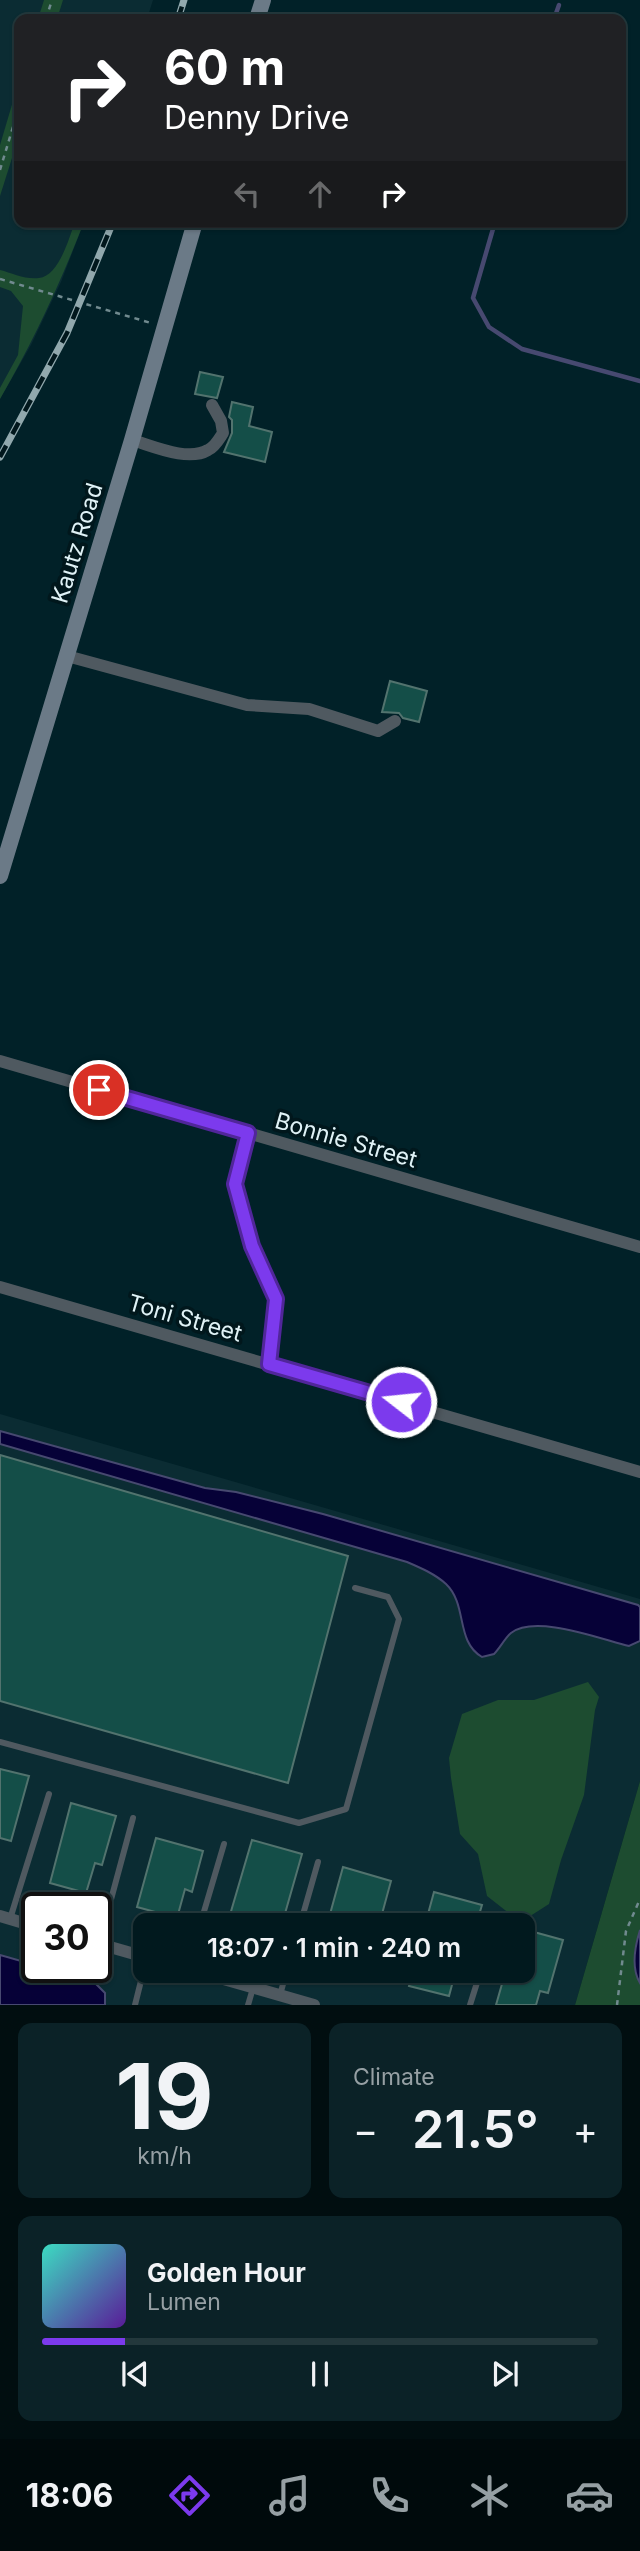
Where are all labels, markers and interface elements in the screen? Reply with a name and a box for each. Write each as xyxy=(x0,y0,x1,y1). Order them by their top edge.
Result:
text: 60 m xyxy=(164,38,285,97)
icon: right xyxy=(49,42,140,133)
text: Denny Drive xyxy=(164,98,349,137)
icon: left xyxy=(228,175,266,213)
icon: ahead xyxy=(301,175,339,213)
icon: right xyxy=(374,175,412,213)
street label: Kautz Road xyxy=(45,480,109,606)
pin xyxy=(69,1060,129,1120)
icon: arrive xyxy=(80,1071,118,1109)
street label: Bonnie Street xyxy=(272,1106,421,1174)
street label: Toni Street xyxy=(125,1288,246,1348)
position arrow xyxy=(364,1365,438,1439)
speed limit sign: 30 xyxy=(21,1892,112,1983)
text: 18:07 · 1 min · 240 m xyxy=(207,1932,461,1963)
text: 19 xyxy=(115,2041,214,2151)
text: Climate xyxy=(353,2063,435,2091)
text: 21.5° xyxy=(412,2098,539,2161)
text: − xyxy=(353,2107,378,2153)
text: + xyxy=(573,2107,598,2153)
text: km/h xyxy=(137,2142,192,2170)
text: Golden Hour xyxy=(147,2257,306,2288)
text: Lumen xyxy=(147,2288,221,2316)
icon: previous xyxy=(116,2355,154,2393)
icon: pause xyxy=(301,2355,339,2393)
icon: next xyxy=(486,2355,524,2393)
icon: directions xyxy=(165,2471,214,2520)
icon: music xyxy=(265,2471,314,2520)
icon: phone xyxy=(365,2471,414,2520)
icon: climate xyxy=(465,2471,514,2520)
icon: car xyxy=(565,2471,614,2520)
text: 18:06 xyxy=(26,2476,113,2515)

